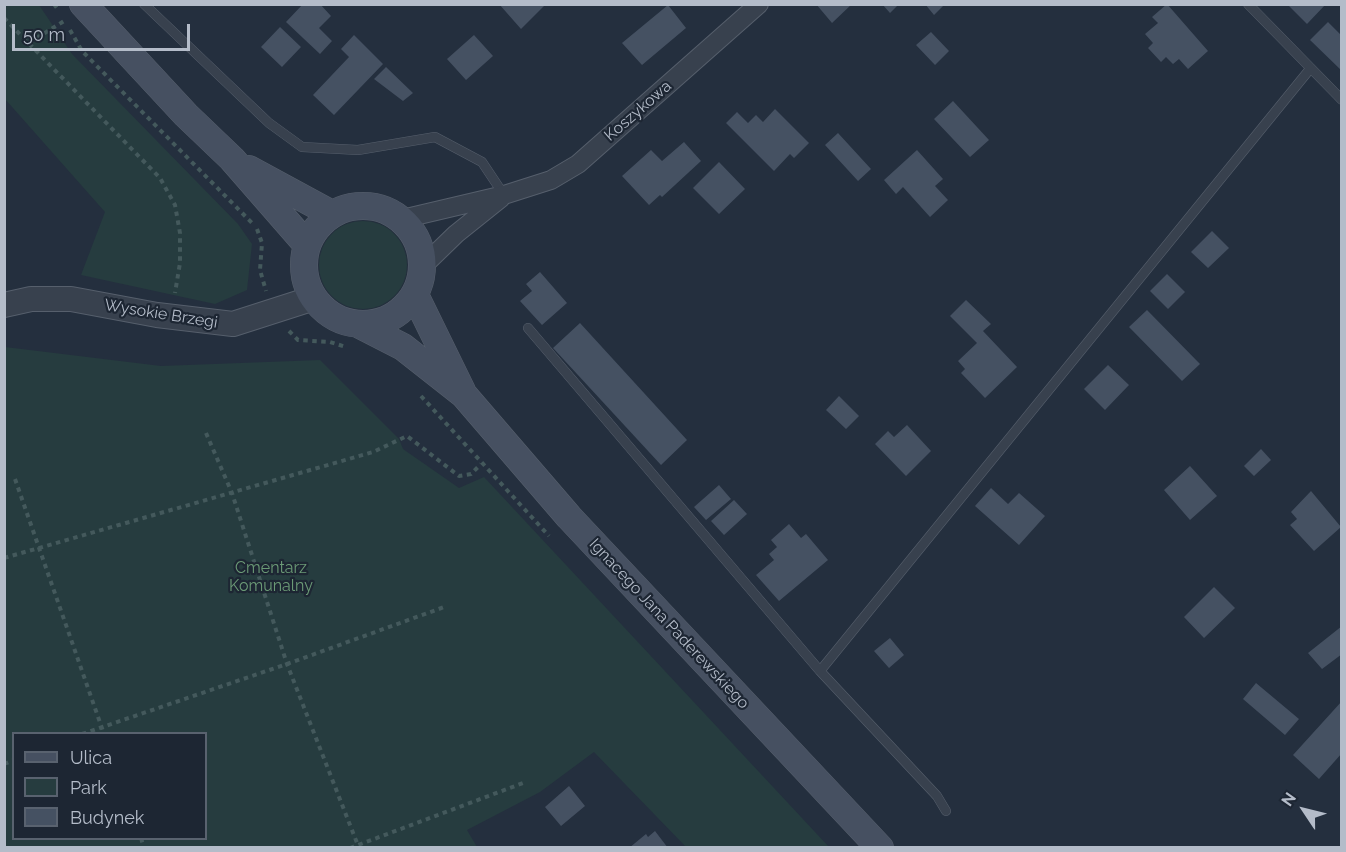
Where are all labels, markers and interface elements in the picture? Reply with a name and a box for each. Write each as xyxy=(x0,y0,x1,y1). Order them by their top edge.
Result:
scale bar xyxy=(15,12,194,50)
text: 50 m xyxy=(23,24,65,45)
street label: Koszykowa xyxy=(601,77,675,145)
street label: Wysokie Brzegi xyxy=(103,296,219,332)
street label: Ignacego Jana Paderewskiego xyxy=(585,535,753,713)
park label: Cmentarz Komunalny xyxy=(229,558,313,596)
legend xyxy=(12,732,207,840)
text: Ulica xyxy=(70,747,112,768)
text: Park xyxy=(70,777,107,798)
north arrow xyxy=(1274,780,1334,840)
text: N xyxy=(1278,789,1300,810)
text: Budynek xyxy=(70,807,144,828)

